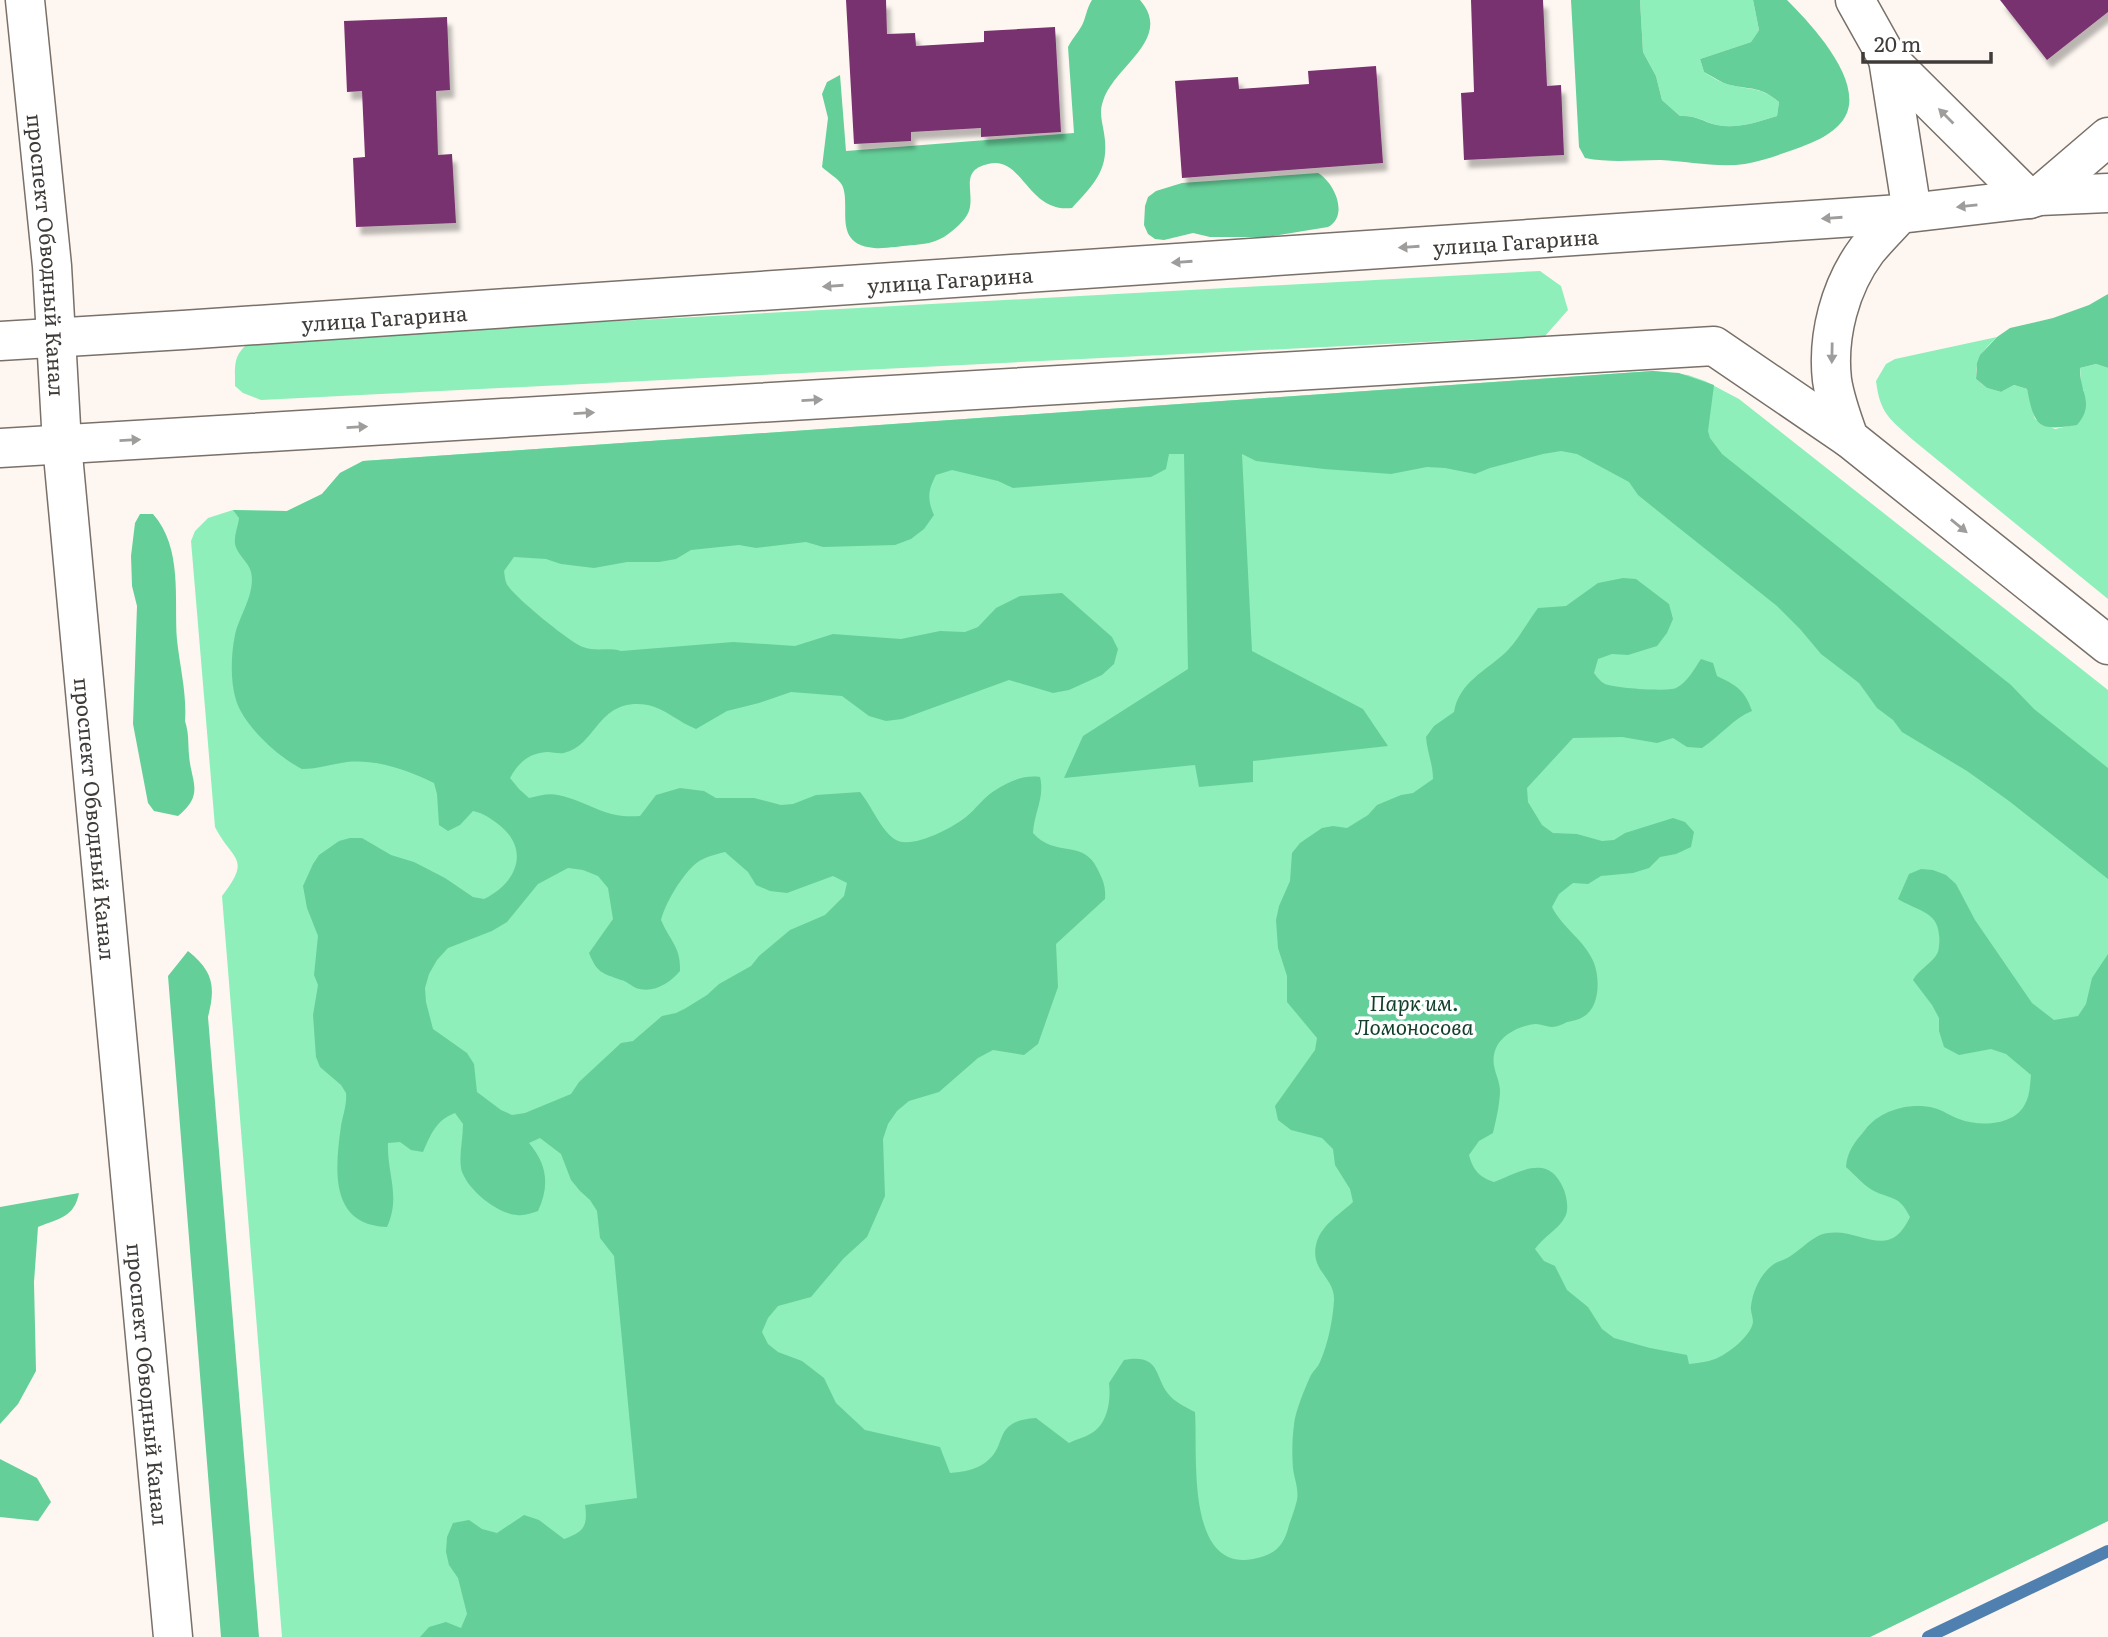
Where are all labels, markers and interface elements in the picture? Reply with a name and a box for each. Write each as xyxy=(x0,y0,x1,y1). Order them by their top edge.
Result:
scale bar xyxy=(1863,21,1991,65)
text: 20 m xyxy=(1874,27,1921,58)
one-way arrow xyxy=(1938,109,1955,125)
street label: проспект Обводный Канал xyxy=(21,112,75,397)
one-way arrow xyxy=(1956,201,1978,212)
one-way arrow xyxy=(1820,213,1842,224)
street label: улица Гагарина xyxy=(1432,219,1600,261)
one-way arrow xyxy=(1398,242,1420,253)
street label: улица Гагарина xyxy=(866,257,1035,299)
one-way arrow xyxy=(1171,257,1193,268)
one-way arrow xyxy=(822,281,844,292)
street label: улица Гагарина xyxy=(300,295,469,337)
one-way arrow xyxy=(1827,342,1838,364)
one-way arrow xyxy=(801,394,823,405)
one-way arrow xyxy=(574,407,596,418)
one-way arrow xyxy=(347,421,369,432)
one-way arrow xyxy=(120,435,142,446)
one-way arrow xyxy=(1949,518,1967,533)
street label: проспект Обводный Канал xyxy=(68,676,125,962)
park label: Парк им. Ломоносова xyxy=(1354,986,1474,1041)
street label: проспект Обводный Канал xyxy=(121,1241,178,1527)

